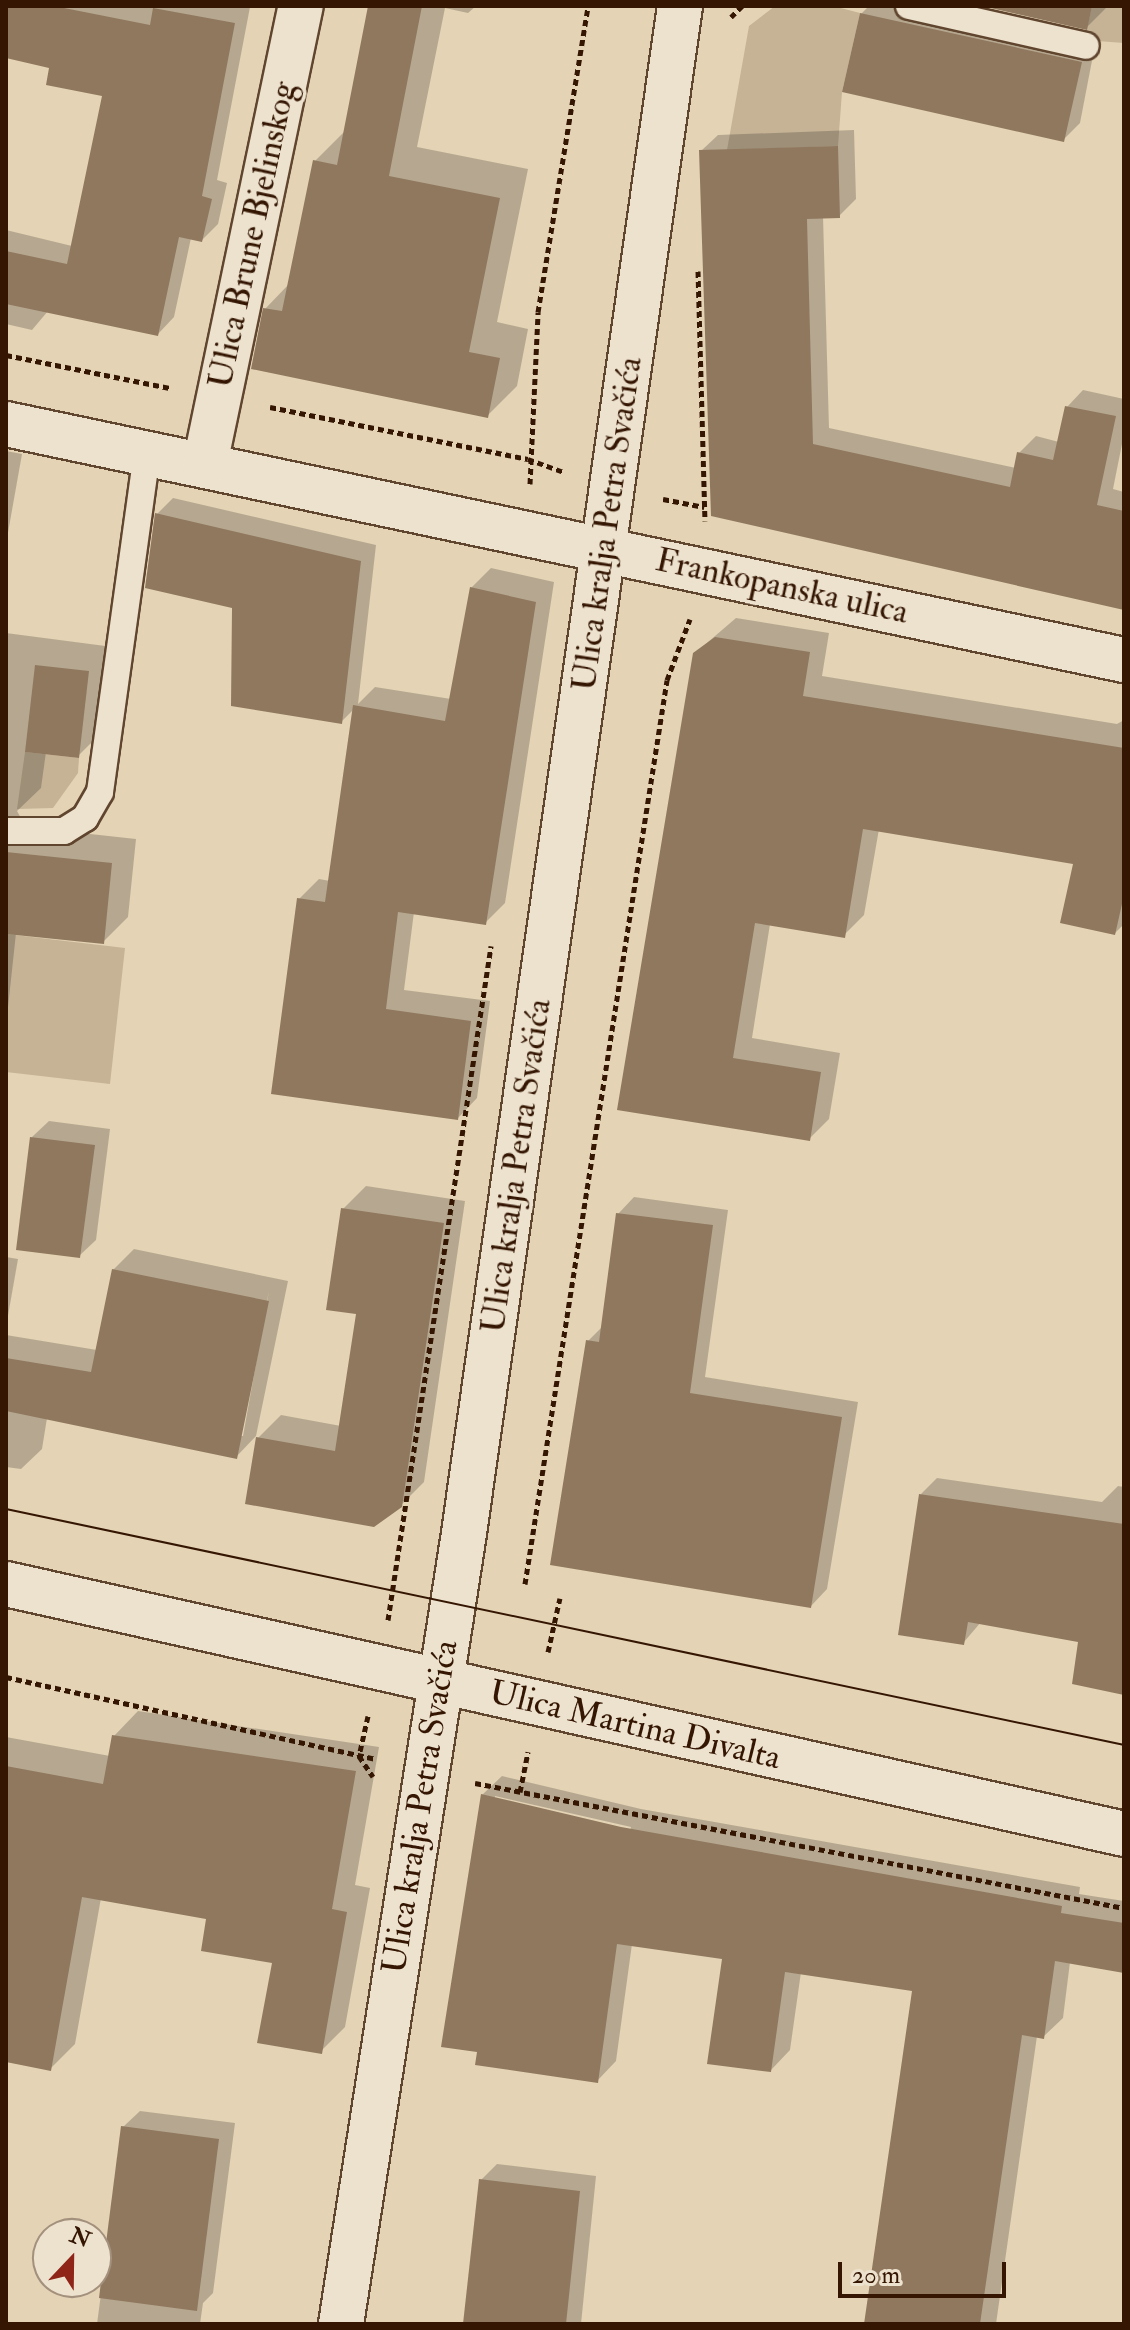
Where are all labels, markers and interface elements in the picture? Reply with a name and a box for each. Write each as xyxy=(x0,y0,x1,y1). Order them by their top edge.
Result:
street label: Ulica Brune Bjelinskog xyxy=(200,78,304,392)
street label: Ulica kralja Petra Svačića xyxy=(563,354,651,694)
street label: Frankopanska ulica xyxy=(652,539,912,633)
street label: Ulica kralja Petra Svačića xyxy=(472,996,560,1336)
street label: Ulica kralja Petra Svačića xyxy=(373,1637,467,1977)
street label: Ulica Martina Divalta xyxy=(485,1672,785,1778)
north arrow xyxy=(32,2218,112,2298)
text: N xyxy=(66,2221,95,2254)
scale bar xyxy=(842,2246,1010,2296)
text: 20 m xyxy=(852,2260,900,2291)

